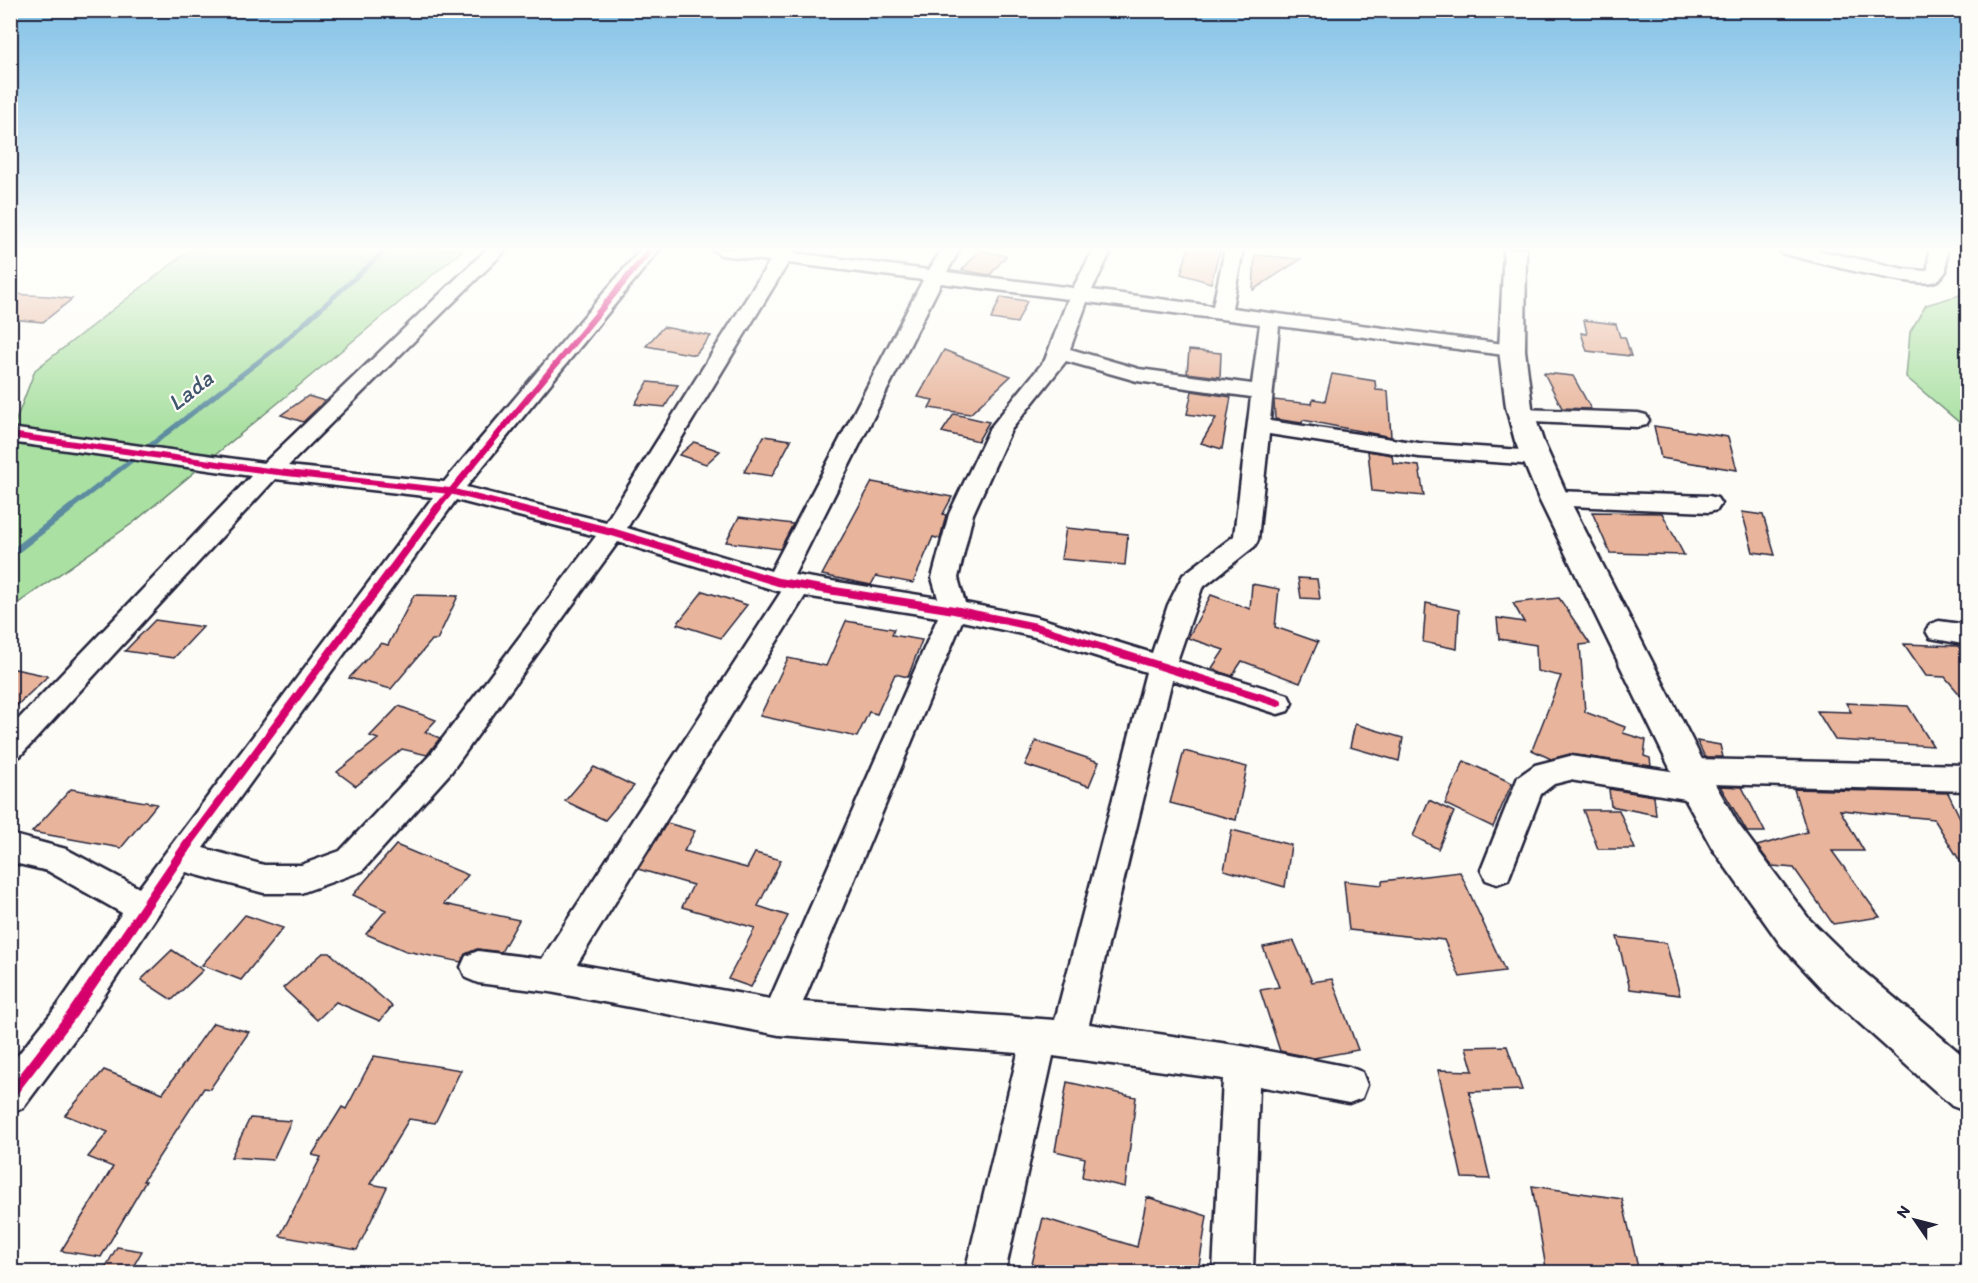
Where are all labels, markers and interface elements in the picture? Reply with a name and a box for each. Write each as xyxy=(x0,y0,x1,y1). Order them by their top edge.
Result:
water label: Lada xyxy=(161,363,219,417)
north arrow xyxy=(1885,1190,1945,1250)
text: N xyxy=(1892,1202,1914,1222)

